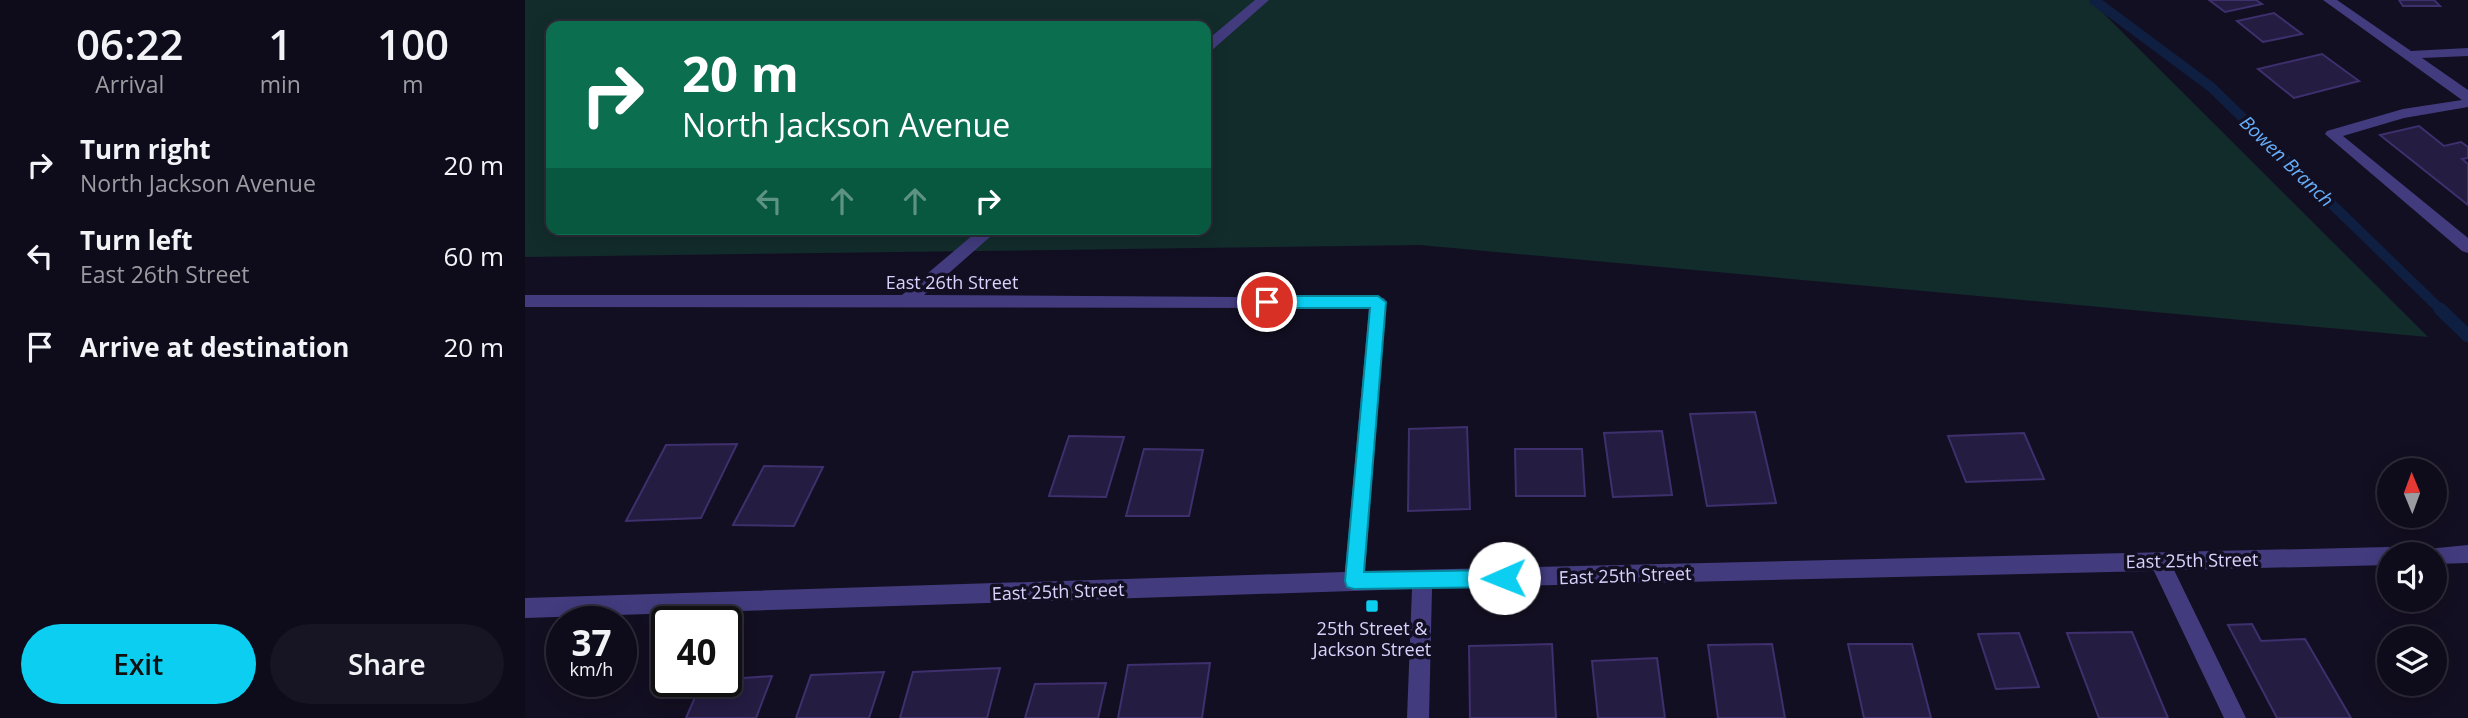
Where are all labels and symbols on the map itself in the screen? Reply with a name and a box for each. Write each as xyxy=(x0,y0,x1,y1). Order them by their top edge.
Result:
water label: Bowen Branch xyxy=(2234,110,2340,212)
street label: East 26th Street xyxy=(886,270,1018,294)
pin xyxy=(1237,272,1297,332)
north arrow xyxy=(2377,458,2447,528)
position arrow xyxy=(1467,541,1541,615)
street label: East 25th Street xyxy=(2125,547,2259,573)
street label: East 25th Street xyxy=(1558,561,1692,589)
street label: East 25th Street xyxy=(991,577,1125,605)
marker: 25th Street & Jackson Street xyxy=(1364,598,1380,614)
speed limit sign: 40 xyxy=(651,606,742,697)
place label: 25th Street & Jackson Street xyxy=(1311,616,1431,661)

